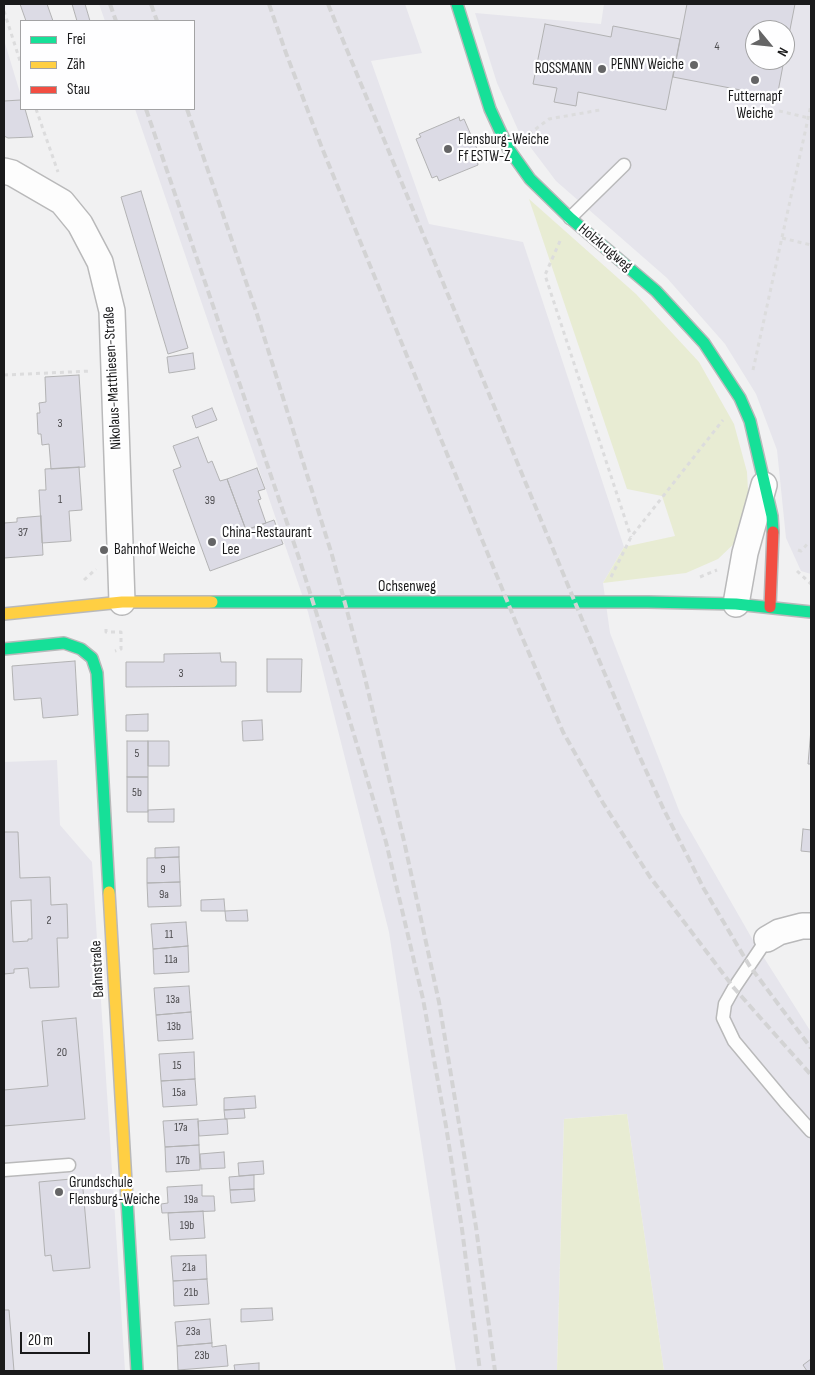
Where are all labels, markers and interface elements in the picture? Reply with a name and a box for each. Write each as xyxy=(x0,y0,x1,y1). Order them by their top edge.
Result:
legend xyxy=(20,20,195,110)
north arrow xyxy=(745,20,795,70)
text: Frei xyxy=(67,30,86,49)
house number: 4 xyxy=(714,40,720,54)
text: N xyxy=(774,45,792,59)
text: Zäh xyxy=(67,55,85,74)
place label: PENNY Weiche xyxy=(611,56,684,74)
marker: PENNY Weiche xyxy=(688,59,700,71)
place label: ROSSMANN xyxy=(535,60,592,78)
marker: ROSSMANN xyxy=(596,63,608,75)
marker: Futternapf Weiche xyxy=(749,74,761,86)
text: Stau xyxy=(67,80,90,99)
place label: Futternapf Weiche xyxy=(728,88,782,123)
place label: Flensburg-Weiche Ff ESTW-Z xyxy=(458,131,549,166)
marker: Flensburg-Weiche Ff ESTW-Z xyxy=(442,143,454,155)
street label: Holzkrugweg xyxy=(574,220,636,276)
street label: Nikolaus-Matthiesen-Straße xyxy=(100,306,126,450)
house number: 3 xyxy=(57,417,63,431)
house number: 1 xyxy=(58,493,62,507)
house number: 39 xyxy=(205,494,215,508)
place label: China-Restaurant Lee xyxy=(222,524,312,559)
house number: 37 xyxy=(18,526,28,540)
marker: China-Restaurant Lee xyxy=(206,536,218,548)
place label: Bahnhof Weiche xyxy=(114,541,195,559)
marker: Bahnhof Weiche xyxy=(98,544,110,556)
street label: Ochsenweg xyxy=(378,578,436,596)
house number: 3 xyxy=(178,667,184,681)
house number: 5 xyxy=(135,747,139,761)
house number: 5b xyxy=(132,786,142,800)
house number: 9 xyxy=(160,863,166,877)
house number: 9a xyxy=(159,888,169,902)
house number: 2 xyxy=(47,914,51,928)
house number: 11 xyxy=(165,928,173,942)
street label: Bahnstraße xyxy=(88,940,108,998)
house number: 11a xyxy=(164,953,178,967)
house number: 13a xyxy=(166,993,180,1007)
house number: 13b xyxy=(167,1020,181,1034)
house number: 20 xyxy=(57,1046,67,1060)
house number: 15 xyxy=(172,1059,182,1073)
house number: 15a xyxy=(172,1086,186,1100)
house number: 17a xyxy=(174,1121,188,1135)
house number: 17b xyxy=(176,1154,190,1168)
place label: Grundschule Flensburg-Weiche xyxy=(69,1174,160,1209)
marker: Grundschule Flensburg-Weiche xyxy=(53,1186,65,1198)
house number: 19a xyxy=(184,1193,198,1207)
house number: 19b xyxy=(180,1219,194,1233)
house number: 21a xyxy=(182,1261,196,1275)
house number: 21b xyxy=(184,1286,198,1300)
scale bar xyxy=(22,1322,92,1354)
house number: 23a xyxy=(186,1325,200,1339)
text: 20 m xyxy=(28,1331,53,1350)
house number: 23b xyxy=(195,1349,209,1363)

